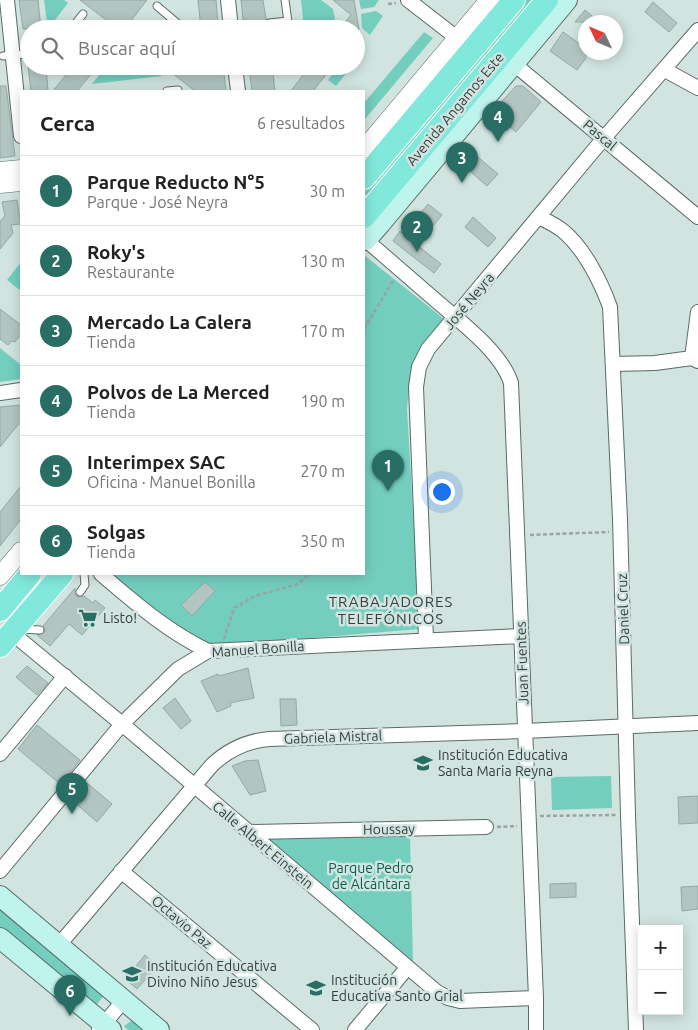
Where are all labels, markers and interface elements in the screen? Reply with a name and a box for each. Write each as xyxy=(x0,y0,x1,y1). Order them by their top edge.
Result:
north arrow xyxy=(578,15,623,60)
search box xyxy=(20,20,365,75)
icon: search xyxy=(38,34,66,62)
text: Buscar aquí xyxy=(78,37,176,59)
street label: Avenida Angamos Este xyxy=(403,49,507,169)
pin: 4 xyxy=(482,101,514,142)
text: Cerca xyxy=(40,111,95,135)
text: 6 resultados xyxy=(257,114,345,132)
street label: Pascal xyxy=(580,116,620,154)
pin: 3 xyxy=(446,142,478,183)
text: Parque Reducto N°5 xyxy=(87,171,265,193)
text: 1 xyxy=(51,182,61,200)
text: 30 m xyxy=(309,182,345,200)
text: Parque · José Neyra xyxy=(87,193,228,211)
pin: 2 xyxy=(401,211,433,252)
text: Roky's xyxy=(87,241,145,263)
text: 2 xyxy=(51,252,61,270)
text: 130 m xyxy=(300,252,345,270)
text: Restaurante xyxy=(87,263,175,281)
street label: José Neyra xyxy=(441,269,497,333)
text: Mercado La Calera xyxy=(87,311,252,333)
text: 3 xyxy=(51,322,61,340)
text: 170 m xyxy=(300,322,345,340)
text: Tienda xyxy=(87,333,136,351)
text: Polvos de La Merced xyxy=(87,381,270,403)
text: 4 xyxy=(51,392,61,410)
text: 190 m xyxy=(300,392,345,410)
text: Tienda xyxy=(87,403,136,421)
pin: 1 xyxy=(372,450,404,491)
text: Interimpex SAC xyxy=(87,451,225,473)
text: 5 xyxy=(51,462,61,480)
text: 270 m xyxy=(300,462,345,480)
text: Oficina · Manuel Bonilla xyxy=(87,473,256,491)
your location xyxy=(429,479,455,505)
text: Solgas xyxy=(87,521,145,543)
text: 6 xyxy=(51,532,61,550)
text: 350 m xyxy=(300,532,345,550)
text: Tienda xyxy=(87,543,136,561)
street label: Daniel Cruz xyxy=(614,573,632,645)
district label: TRABAJADORES TELEFÓNICOS xyxy=(329,593,453,627)
supermarket icon: Listo! xyxy=(77,607,99,629)
place label: Listo! xyxy=(103,610,137,626)
street label: Juan Fuentes xyxy=(513,621,531,705)
street label: Manuel Bonilla xyxy=(211,638,305,660)
street label: Gabriela Mistral xyxy=(283,727,383,747)
place label: Institución Educativa Santa Maria Reyna xyxy=(438,747,568,779)
school or university icon: Institución Educativa Santa Maria Reyna xyxy=(412,752,434,774)
pin: 5 xyxy=(56,773,88,814)
street label: Calle Albert Einstein xyxy=(209,798,317,892)
street label: Houssay xyxy=(363,821,415,837)
park label: Parque Pedro de Alcántara xyxy=(328,860,414,892)
street label: Octavio Paz xyxy=(149,892,215,952)
map controls xyxy=(638,925,683,1015)
button: + xyxy=(638,925,683,970)
place label: Institución Educativa Divino Niño Jesus xyxy=(147,958,277,990)
school or university icon: Institución Educativa Divino Niño Jesus xyxy=(121,963,143,985)
button: − xyxy=(638,970,683,1015)
place label: Institución Educativa Santo Grial xyxy=(331,972,463,1004)
pin: 6 xyxy=(54,975,86,1016)
school or university icon: Institución Educativa Santo Grial xyxy=(305,977,327,999)

